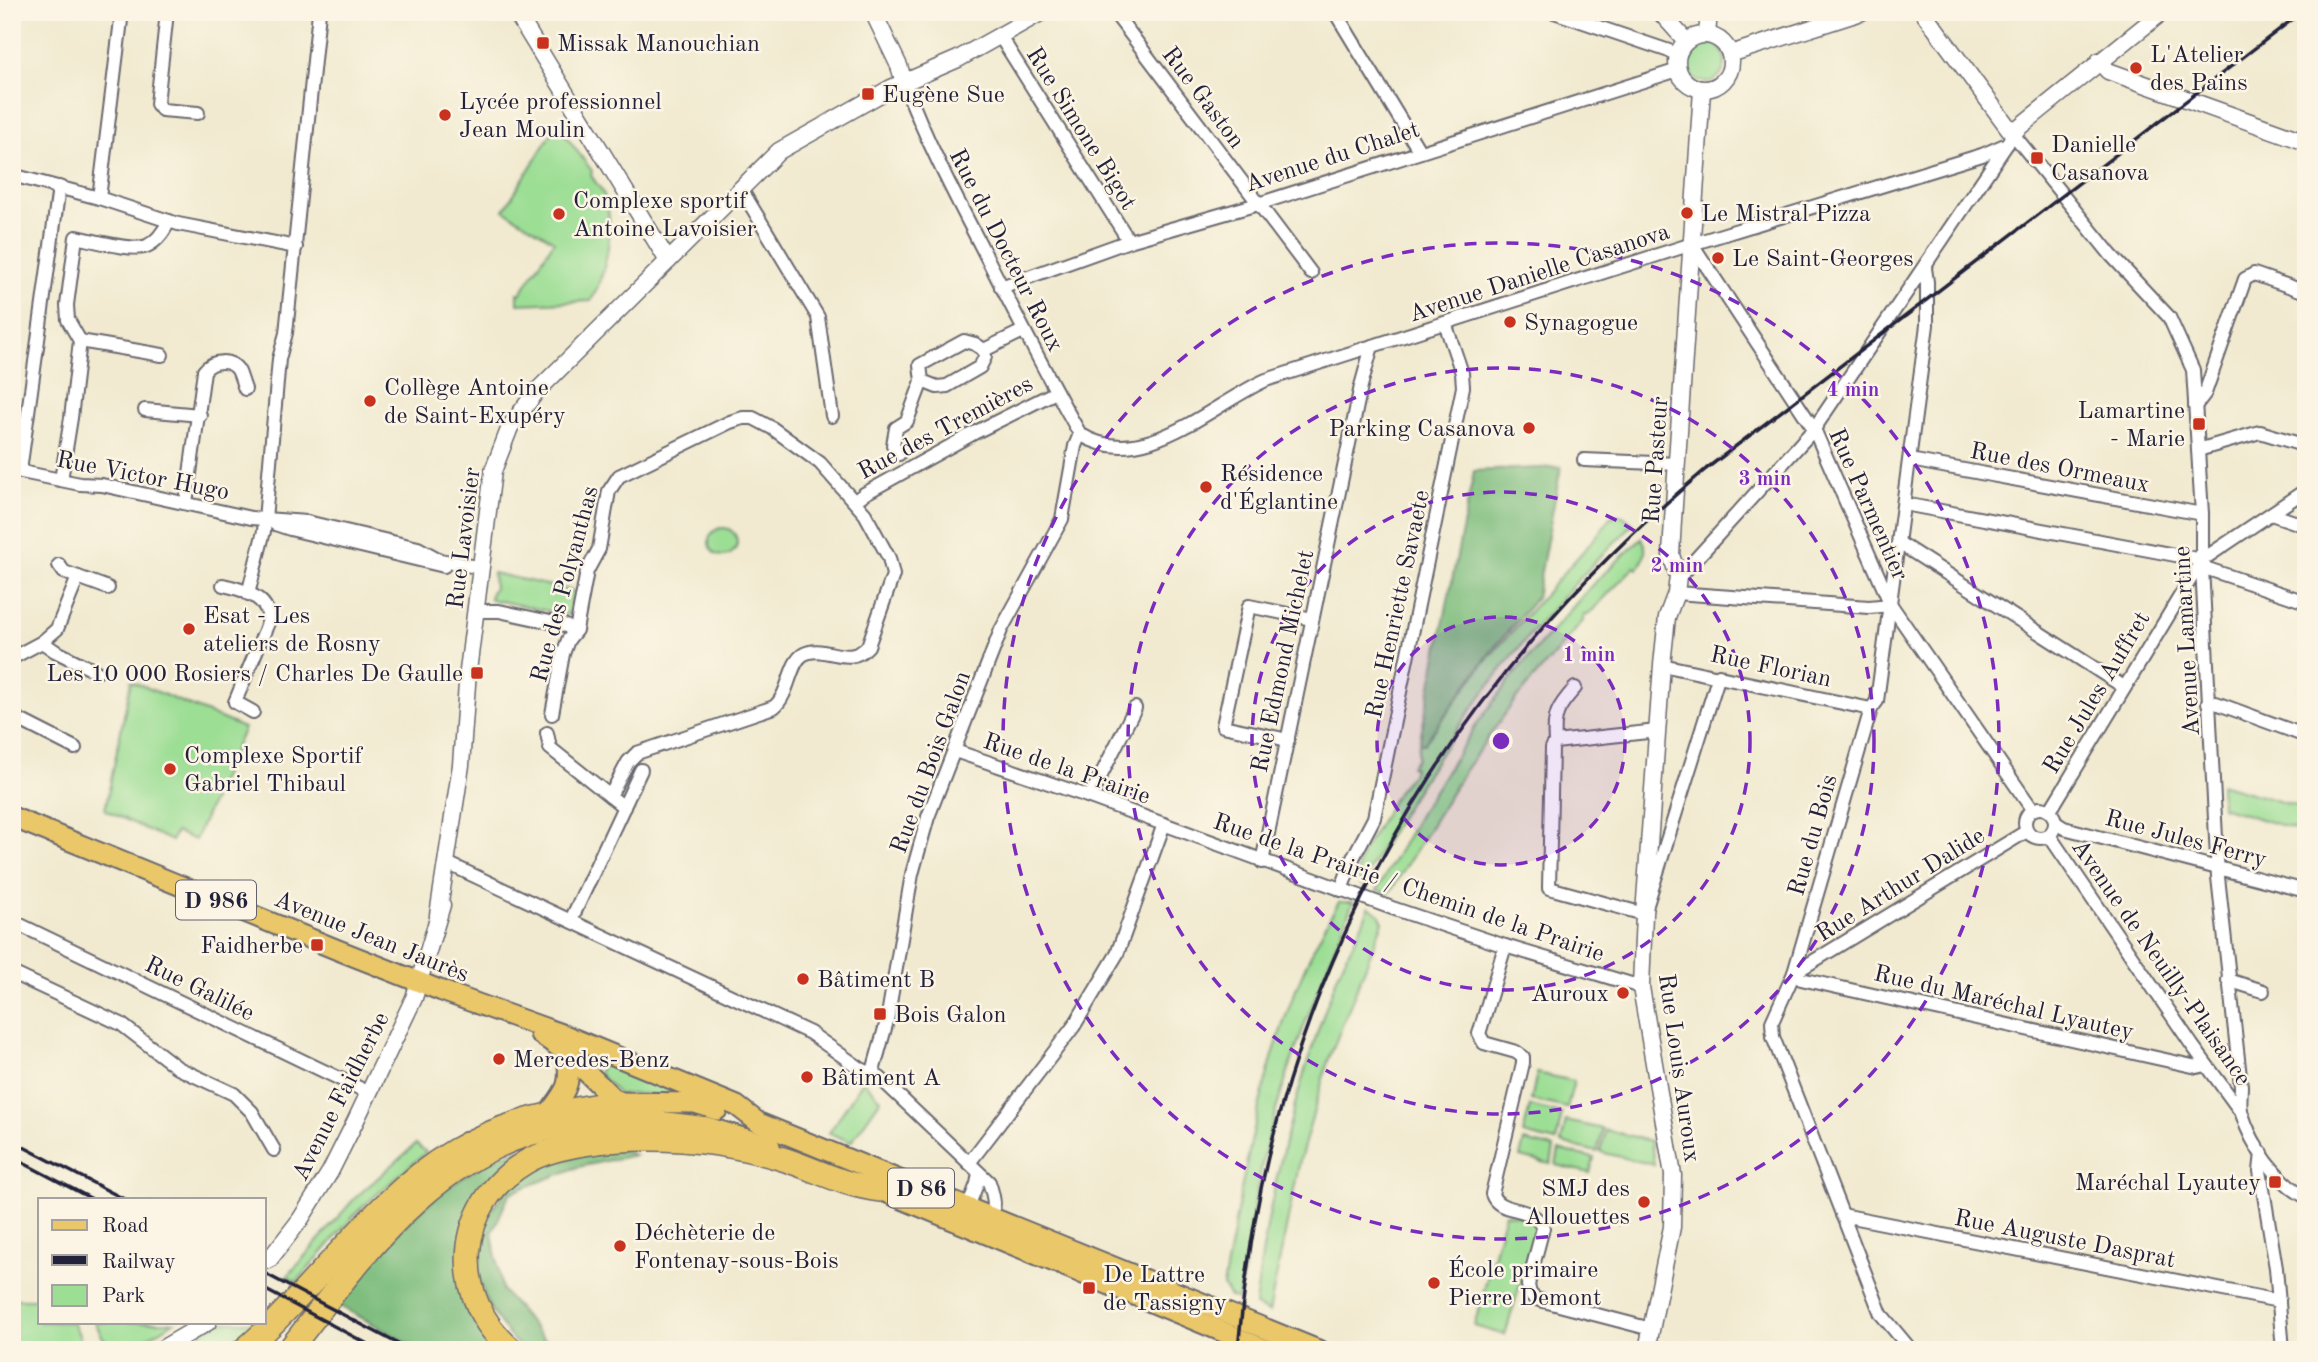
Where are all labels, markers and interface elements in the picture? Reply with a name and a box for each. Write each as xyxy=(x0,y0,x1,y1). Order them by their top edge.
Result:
place label: Missak Manouchian xyxy=(557,33,760,57)
marker: Missak Manouchian xyxy=(535,35,551,51)
street label: Rue Simone Bigot xyxy=(1021,43,1140,215)
street label: Rue Gaston xyxy=(1157,43,1248,154)
place label: L'Atelier des Pains xyxy=(2150,44,2248,96)
marker: L'Atelier des Pains xyxy=(2128,60,2144,76)
place label: Eugène Sue xyxy=(882,84,1005,108)
marker: Eugène Sue xyxy=(860,86,876,102)
place label: Lycée professionnel Jean Moulin xyxy=(459,91,662,143)
marker: Lycée professionnel Jean Moulin xyxy=(437,107,453,123)
street label: Avenue du Chalet xyxy=(1242,118,1423,197)
place label: Danielle Casanova xyxy=(2051,134,2149,186)
street label: Rue du Docteur Roux xyxy=(944,146,1067,356)
marker: Danielle Casanova xyxy=(2029,150,2045,166)
place label: Complexe sportif Antoine Lavoisier xyxy=(573,190,757,242)
place label: Le Mistral Pizza xyxy=(1701,203,1871,227)
marker: Le Mistral Pizza xyxy=(1679,205,1695,221)
marker: Complexe sportif Antoine Lavoisier xyxy=(551,206,567,222)
street label: Avenue Danielle Casanova xyxy=(1406,220,1673,327)
place label: Le Saint-Georges xyxy=(1732,248,1914,272)
marker: Le Saint-Georges xyxy=(1710,250,1726,266)
place label: Synagogue xyxy=(1524,312,1638,336)
marker: Synagogue xyxy=(1502,314,1518,330)
street label: Rue des Tremières xyxy=(855,373,1037,485)
place label: Collège Antoine de Saint-Exupéry xyxy=(384,377,566,429)
text: 4 min xyxy=(1827,380,1879,401)
marker: Collège Antoine de Saint-Exupéry xyxy=(362,393,378,409)
street label: Rue Pasteur xyxy=(1641,396,1673,525)
place label: Lamartine - Marie xyxy=(2077,400,2185,452)
marker: Lamartine - Marie xyxy=(2191,416,2207,432)
place label: Parking Casanova xyxy=(1329,418,1515,442)
marker: Parking Casanova xyxy=(1521,420,1537,436)
street label: Rue Parmentier xyxy=(1823,425,1911,585)
street label: Rue des Ormeaux xyxy=(1968,440,2151,498)
street label: Rue Victor Hugo xyxy=(54,448,231,505)
place label: Résidence d'Églantine xyxy=(1220,463,1338,515)
street label: Rue Lavoisier xyxy=(444,466,486,611)
text: 3 min xyxy=(1739,469,1791,490)
marker: Résidence d'Églantine xyxy=(1198,479,1214,495)
street label: Rue des Polyanthas xyxy=(528,484,604,685)
street label: Rue Henriette Savaete xyxy=(1363,488,1435,721)
street label: Avenue Lamartine xyxy=(2171,545,2205,737)
street label: Rue Edmond Michelet xyxy=(1249,548,1319,775)
text: 2 min xyxy=(1651,556,1703,577)
place label: Esat - Les ateliers de Rosny xyxy=(203,605,381,657)
street label: Rue Jules Auffret xyxy=(2040,608,2156,778)
marker: Esat - Les ateliers de Rosny xyxy=(181,621,197,637)
street label: Rue Florian xyxy=(1708,643,1834,693)
text: 1 min xyxy=(1563,645,1615,666)
place label: Les 10 000 Rosiers / Charles De Gaulle xyxy=(46,663,463,687)
marker: Les 10 000 Rosiers / Charles De Gaulle xyxy=(469,665,485,681)
street label: Rue du Bois Galon xyxy=(888,668,976,857)
centre of rings xyxy=(1489,729,1513,753)
street label: Rue de la Prairie xyxy=(980,730,1153,810)
place label: Complexe Sportif Gabriel Thibaul xyxy=(184,745,364,797)
marker: Complexe Sportif Gabriel Thibaul xyxy=(162,761,178,777)
street label: Rue du Bois xyxy=(1785,772,1843,899)
street label: Rue Jules Ferry xyxy=(2102,807,2269,873)
street label: Rue de la Prairie / Chemin de la Prairie xyxy=(1210,811,1607,967)
street label: Rue Arthur Dalide xyxy=(1812,824,1990,947)
street label: Avenue de Neuilly-Plaisance xyxy=(2066,836,2255,1091)
road number: D 986 xyxy=(176,880,256,920)
street label: Avenue Jean Jaurès xyxy=(271,888,472,988)
place label: Faidherbe xyxy=(200,935,303,959)
marker: Faidherbe xyxy=(309,937,325,953)
street label: Rue Galilée xyxy=(141,953,258,1027)
street label: Rue du Maréchal Lyautey xyxy=(1871,962,2136,1046)
place label: Bâtiment B xyxy=(817,969,935,993)
marker: Bâtiment B xyxy=(795,971,811,987)
street label: Rue Louis Auroux xyxy=(1653,972,1703,1164)
place label: Auroux xyxy=(1531,983,1609,1007)
marker: Auroux xyxy=(1615,985,1631,1001)
place label: Bois Galon xyxy=(894,1004,1007,1028)
marker: Bois Galon xyxy=(872,1006,888,1022)
street label: Avenue Faidherbe xyxy=(289,1009,395,1185)
place label: Mercedes-Benz xyxy=(513,1049,669,1073)
marker: Mercedes-Benz xyxy=(491,1051,507,1067)
place label: Bâtiment A xyxy=(821,1067,941,1091)
marker: Bâtiment A xyxy=(799,1069,815,1085)
road number: D 86 xyxy=(888,1168,954,1208)
place label: Maréchal Lyautey xyxy=(2075,1172,2261,1196)
marker: Maréchal Lyautey xyxy=(2267,1174,2283,1190)
place label: SMJ des Allouettes xyxy=(1525,1178,1630,1230)
marker: SMJ des Allouettes xyxy=(1636,1194,1652,1210)
legend xyxy=(38,1198,266,1324)
street label: Rue Auguste Dasprat xyxy=(1952,1207,2177,1273)
text: Road xyxy=(102,1216,149,1237)
place label: Déchèterie de Fontenay-sous-Bois xyxy=(634,1222,839,1274)
marker: Déchèterie de Fontenay-sous-Bois xyxy=(612,1238,628,1254)
text: Railway xyxy=(102,1252,176,1273)
place label: École primaire Pierre Demont xyxy=(1448,1255,1601,1311)
place label: De Lattre de Tassigny xyxy=(1103,1264,1227,1316)
marker: École primaire Pierre Demont xyxy=(1426,1275,1442,1291)
marker: De Lattre de Tassigny xyxy=(1081,1280,1097,1296)
text: Park xyxy=(102,1286,145,1307)

